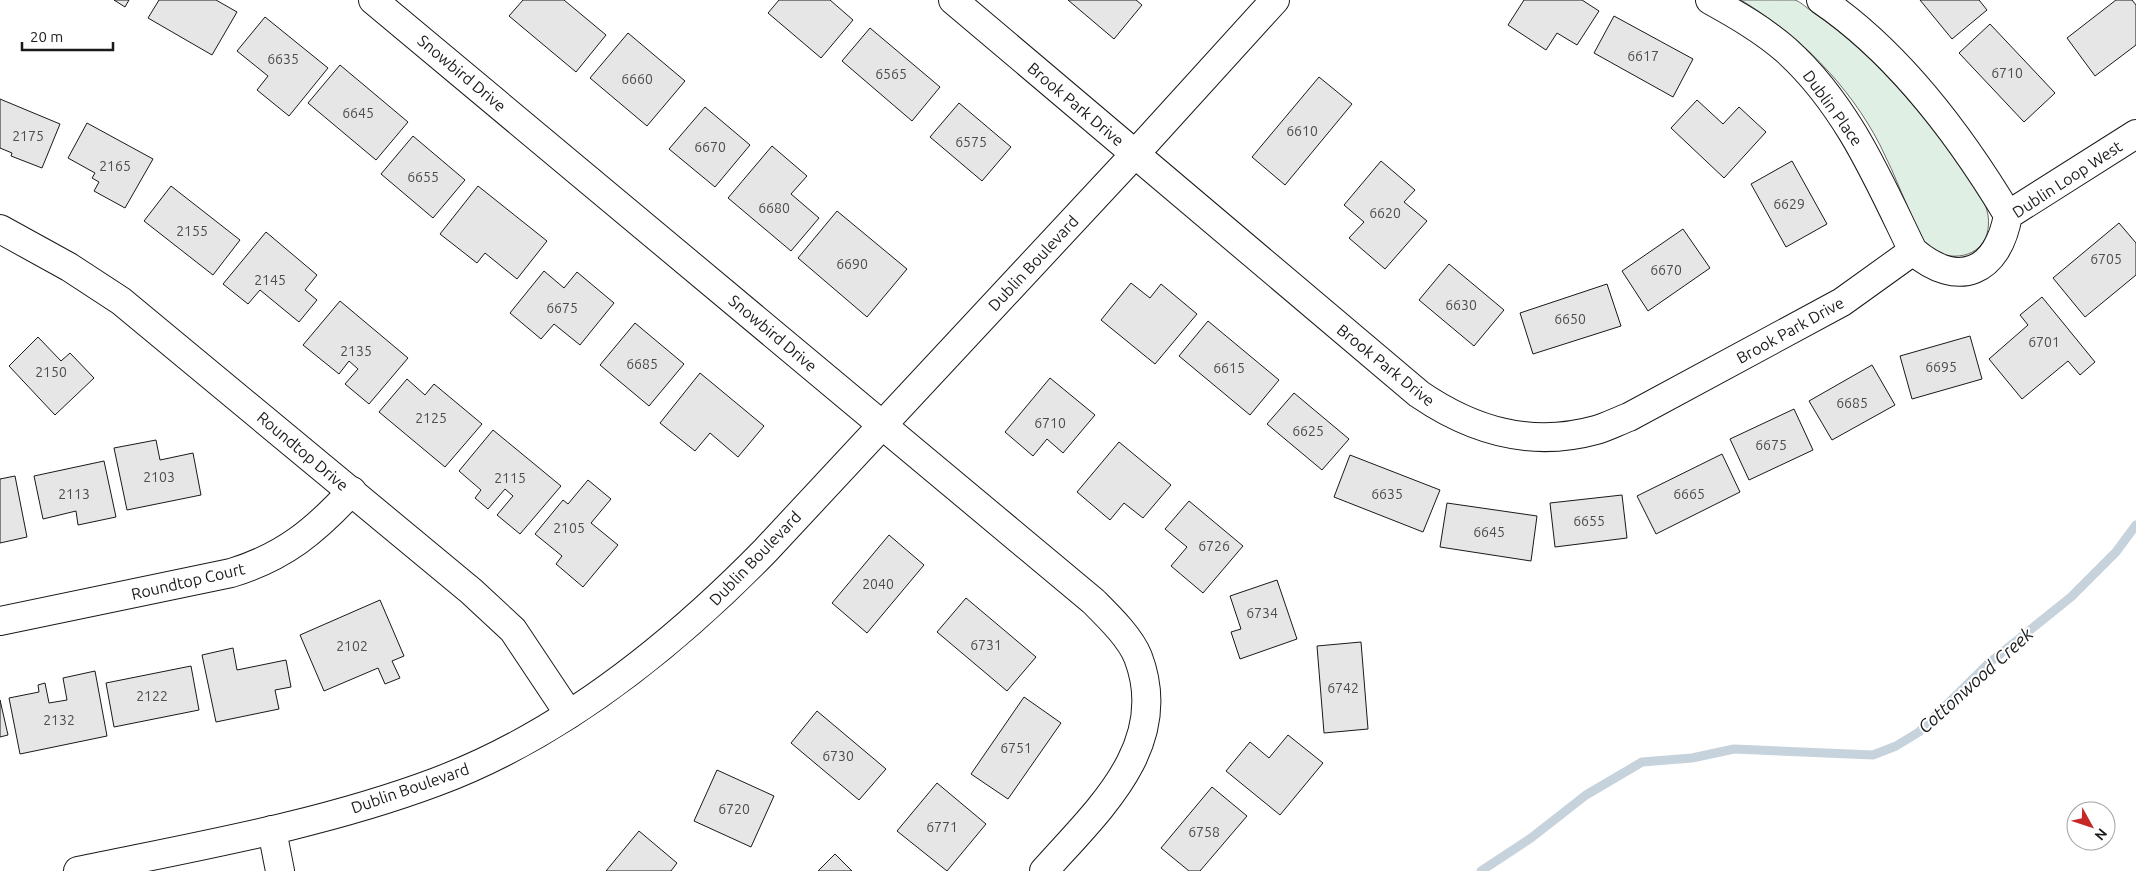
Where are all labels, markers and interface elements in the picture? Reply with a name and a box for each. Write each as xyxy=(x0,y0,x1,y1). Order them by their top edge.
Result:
scale bar xyxy=(22,20,114,52)
text: 20 m xyxy=(30,28,63,45)
street label: Snowbird Drive xyxy=(414,31,510,115)
house number: 6617 xyxy=(1627,48,1659,64)
house number: 6635 xyxy=(267,51,299,67)
street label: Brook Park Drive xyxy=(1024,59,1128,149)
house number: 6710 xyxy=(1991,65,2023,81)
house number: 6565 xyxy=(875,66,907,82)
street label: Dublin Place xyxy=(1800,67,1866,149)
house number: 6660 xyxy=(621,71,653,87)
house number: 6645 xyxy=(342,105,374,121)
house number: 6610 xyxy=(1286,123,1318,139)
house number: 2175 xyxy=(12,128,44,144)
house number: 6575 xyxy=(955,134,987,150)
street label: Dublin Loop West xyxy=(2009,136,2126,221)
house number: 6670 xyxy=(694,139,726,155)
house number: 2165 xyxy=(99,158,131,174)
house number: 6655 xyxy=(407,169,439,185)
house number: 6629 xyxy=(1773,196,1805,212)
house number: 6680 xyxy=(758,200,790,216)
house number: 6620 xyxy=(1369,205,1401,221)
street label: Dublin Boulevard xyxy=(984,212,1082,314)
house number: 2155 xyxy=(176,223,208,239)
house number: 6705 xyxy=(2090,251,2122,267)
house number: 6690 xyxy=(836,256,868,272)
house number: 6670 xyxy=(1650,262,1682,278)
house number: 2145 xyxy=(254,272,286,288)
street label: Snowbird Drive xyxy=(725,291,821,375)
street label: Brook Park Drive xyxy=(1733,293,1847,367)
house number: 6630 xyxy=(1445,297,1477,313)
house number: 6675 xyxy=(546,300,578,316)
house number: 6650 xyxy=(1554,311,1586,327)
street label: Brook Park Drive xyxy=(1334,320,1438,410)
house number: 6701 xyxy=(2028,334,2060,350)
house number: 2135 xyxy=(340,343,372,359)
house number: 6685 xyxy=(626,356,658,372)
house number: 6695 xyxy=(1925,359,1957,375)
house number: 6615 xyxy=(1213,360,1245,376)
house number: 2150 xyxy=(35,364,67,380)
house number: 6685 xyxy=(1836,395,1868,411)
street label: Roundtop Drive xyxy=(254,408,352,494)
house number: 2125 xyxy=(415,410,447,426)
house number: 6710 xyxy=(1034,415,1066,431)
house number: 6625 xyxy=(1292,423,1324,439)
house number: 6675 xyxy=(1755,437,1787,453)
house number: 2103 xyxy=(143,469,175,485)
house number: 2115 xyxy=(494,470,526,486)
house number: 2113 xyxy=(58,486,90,502)
house number: 6635 xyxy=(1371,486,1403,502)
house number: 6665 xyxy=(1673,486,1705,502)
street label: Dublin Boulevard xyxy=(706,507,804,609)
house number: 6655 xyxy=(1573,513,1605,529)
house number: 2105 xyxy=(553,520,585,536)
house number: 6645 xyxy=(1473,524,1505,540)
house number: 6726 xyxy=(1198,538,1230,554)
street label: Roundtop Court xyxy=(129,559,247,603)
house number: 2040 xyxy=(862,576,894,592)
house number: 6734 xyxy=(1246,605,1278,621)
water label: Cottonwood Creek xyxy=(1914,623,2037,737)
house number: 6731 xyxy=(970,637,1002,653)
house number: 2102 xyxy=(336,638,368,654)
house number: 6742 xyxy=(1327,680,1359,696)
house number: 2122 xyxy=(136,688,168,704)
house number: 2132 xyxy=(43,712,75,728)
house number: 6751 xyxy=(1000,740,1032,756)
house number: 6730 xyxy=(822,748,854,764)
street label: Dublin Boulevard xyxy=(349,759,471,817)
house number: 6720 xyxy=(718,801,750,817)
north arrow xyxy=(2066,801,2116,851)
house number: 6771 xyxy=(926,819,958,835)
house number: 6758 xyxy=(1188,824,1220,840)
text: N xyxy=(2091,825,2110,844)

